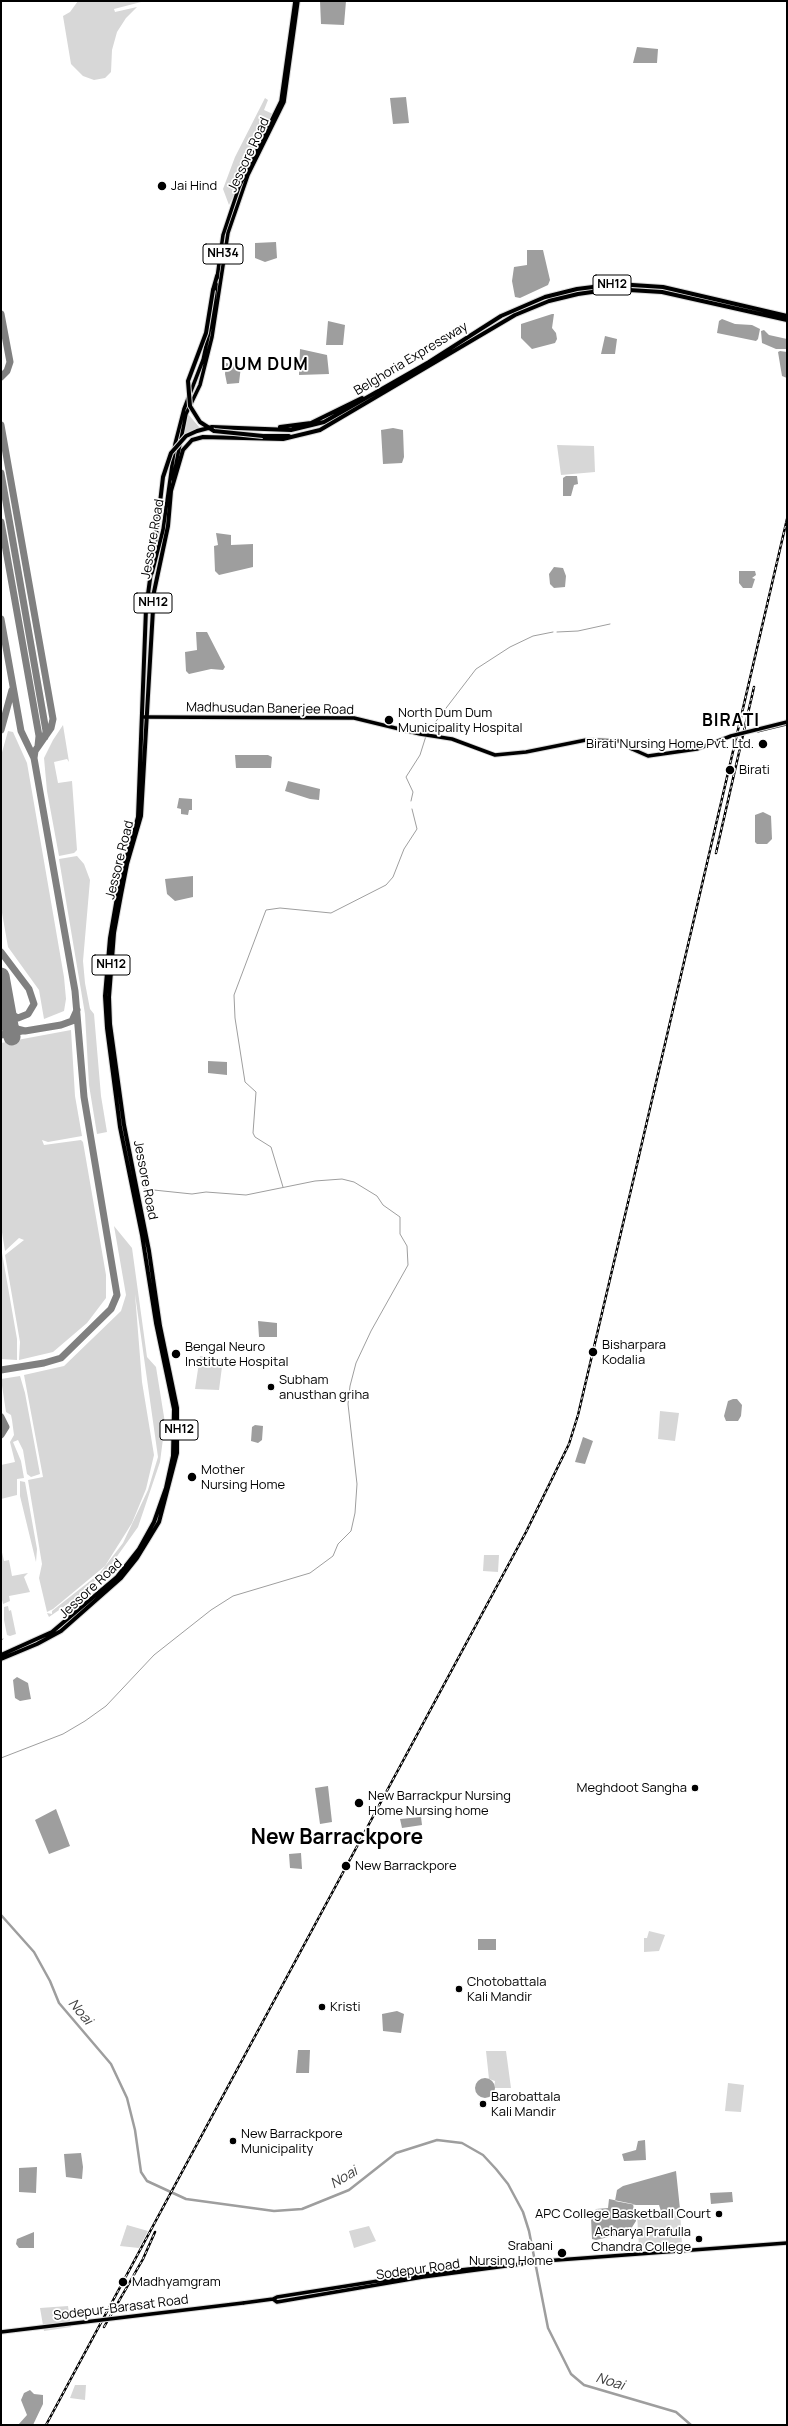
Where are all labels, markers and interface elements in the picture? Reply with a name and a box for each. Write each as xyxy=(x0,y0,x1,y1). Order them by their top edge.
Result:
street label: Jessore Road xyxy=(225,115,273,195)
place label: Jai Hind xyxy=(171,178,217,194)
marker: Jai Hind xyxy=(156,180,168,192)
road number: NH34 xyxy=(203,244,243,264)
road number: NH12 xyxy=(593,275,631,295)
street label: Belghoria Expressway xyxy=(351,319,471,399)
district label: DUM DUM xyxy=(221,355,309,375)
street label: Jessore Road xyxy=(138,498,168,580)
road number: NH12 xyxy=(134,593,172,613)
street label: Madhusudan Banerjee Road xyxy=(186,700,354,718)
place label: North Dum Dum Municipality Hospital xyxy=(398,705,522,736)
district label: BIRATI xyxy=(702,711,760,731)
marker: North Dum Dum Municipality Hospital xyxy=(383,714,395,726)
place label: Birati Nursing Home Pvt. Ltd. xyxy=(586,736,754,752)
marker: Birati Nursing Home Pvt. Ltd. xyxy=(757,738,769,750)
place label: Birati xyxy=(739,762,770,778)
marker: Birati xyxy=(724,764,736,776)
street label: Jessore Road xyxy=(103,819,137,901)
road number: NH12 xyxy=(92,955,130,975)
street label: Jessore Road xyxy=(130,1139,160,1221)
place label: Bisharpara Kodalia xyxy=(602,1337,666,1368)
place label: Bengal Neuro Institute Hospital xyxy=(185,1339,288,1370)
marker: Bisharpara Kodalia xyxy=(587,1346,599,1358)
marker: Bengal Neuro Institute Hospital xyxy=(170,1348,182,1360)
place label: Subham anusthan griha xyxy=(279,1372,369,1403)
marker: Subham anusthan griha xyxy=(266,1382,276,1392)
road number: NH12 xyxy=(160,1420,198,1440)
place label: Mother Nursing Home xyxy=(201,1462,285,1493)
marker: Mother Nursing Home xyxy=(186,1471,198,1483)
street label: Jessore Road xyxy=(56,1556,126,1622)
place label: Meghdoot Sangha xyxy=(577,1780,687,1796)
marker: Meghdoot Sangha xyxy=(690,1783,700,1793)
place label: New Barrackpur Nursing Home Nursing home xyxy=(368,1788,511,1819)
marker: New Barrackpur Nursing Home Nursing home xyxy=(353,1797,365,1809)
district label: New Barrackpore xyxy=(251,1825,423,1851)
place label: New Barrackpore xyxy=(355,1858,457,1874)
marker: New Barrackpore xyxy=(340,1860,352,1872)
place label: Chotobattala Kali Mandir xyxy=(467,1974,546,2005)
marker: Chotobattala Kali Mandir xyxy=(454,1984,464,1994)
water label: Noai xyxy=(64,1996,96,2028)
place label: Kristi xyxy=(330,1999,361,2015)
marker: Kristi xyxy=(317,2002,327,2012)
place label: Barobattala Kali Mandir xyxy=(491,2089,560,2120)
marker: Barobattala Kali Mandir xyxy=(478,2099,488,2109)
place label: New Barrackpore Municipality xyxy=(241,2126,343,2157)
marker: New Barrackpore Municipality xyxy=(228,2136,238,2146)
water label: Noai xyxy=(327,2163,361,2193)
place label: APC College Basketball Court xyxy=(535,2206,711,2222)
marker: APC College Basketball Court xyxy=(714,2209,724,2219)
place label: Acharya Prafulla Chandra College xyxy=(591,2224,691,2255)
marker: Acharya Prafulla Chandra College xyxy=(694,2234,704,2244)
place label: Srabani Nursing Home xyxy=(469,2238,553,2269)
marker: Srabani Nursing Home xyxy=(556,2247,568,2259)
street label: Sodepur Road xyxy=(375,2256,461,2284)
place label: Madhyamgram xyxy=(132,2274,221,2290)
marker: Madhyamgram xyxy=(117,2276,129,2288)
street label: Sodepur-Barasat Road xyxy=(53,2292,189,2324)
water label: Noai xyxy=(594,2370,626,2394)

